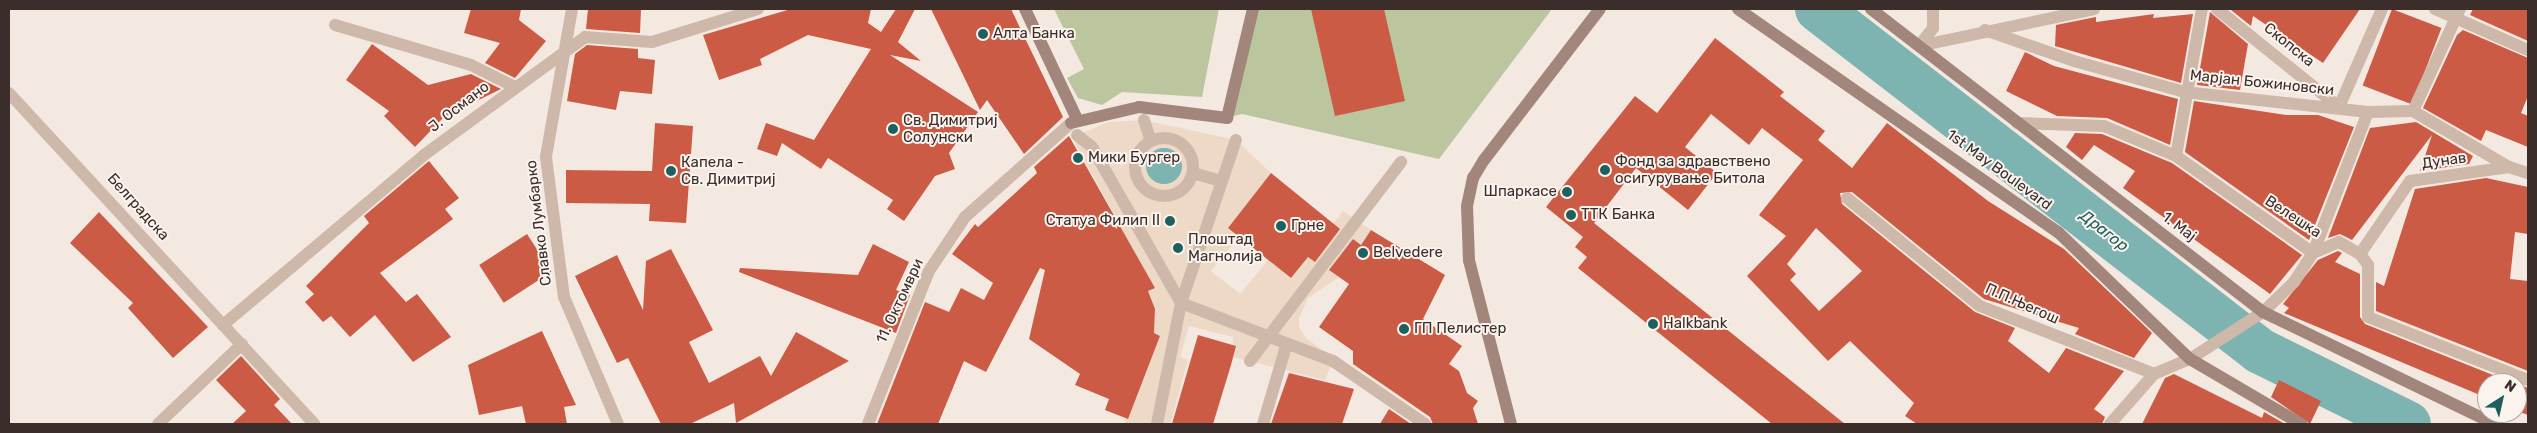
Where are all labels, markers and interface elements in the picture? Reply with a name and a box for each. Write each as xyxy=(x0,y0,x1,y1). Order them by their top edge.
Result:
street label: Скопска xyxy=(2260,19,2318,71)
place label: Алта Банка xyxy=(993,25,1075,43)
marker: Алта Банка xyxy=(977,28,989,40)
street label: Марјан Божиновски xyxy=(2189,66,2335,100)
street label: Ј. Османо xyxy=(425,78,493,136)
place label: Св. Димитриј Солунски xyxy=(903,111,998,146)
marker: Св. Димитриј Солунски xyxy=(887,123,899,135)
street label: 1st May Boulevard xyxy=(1943,126,2055,214)
place label: Мики Бургер xyxy=(1088,149,1180,167)
street label: Дунав xyxy=(2421,149,2467,173)
marker: Мики Бургер xyxy=(1072,152,1084,164)
place label: Фонд за здравствено осигурување Битола xyxy=(1615,152,1771,187)
place label: Капела - Св. Димитриј xyxy=(681,153,776,188)
street label: Славко Лумбарко xyxy=(522,159,556,287)
marker: Фонд за здравствено осигурување Битола xyxy=(1599,164,1611,176)
marker: Капела - Св. Димитриј xyxy=(665,165,677,177)
street label: Белградска xyxy=(103,170,173,244)
place label: Шпаркасе xyxy=(1484,183,1557,201)
marker: Шпаркасе xyxy=(1561,186,1573,198)
street label: Велешка xyxy=(2261,192,2325,242)
place label: ТТК Банка xyxy=(1581,206,1655,224)
water label: Драгор xyxy=(2076,206,2132,256)
street label: 1. Мај xyxy=(2158,208,2200,246)
marker: ТТК Банка xyxy=(1565,209,1577,221)
place label: Статуа Филип II xyxy=(1046,212,1160,230)
marker: Статуа Филип II xyxy=(1164,215,1176,227)
place label: Грне xyxy=(1291,217,1324,235)
marker: Грне xyxy=(1275,220,1287,232)
place label: Плоштад Магнолија xyxy=(1188,230,1262,265)
marker: Плоштад Магнолија xyxy=(1172,242,1184,254)
place label: Belvedere xyxy=(1373,244,1443,262)
marker: Belvedere xyxy=(1357,247,1369,259)
street label: 11. Октомври xyxy=(873,256,927,346)
street label: П.П.Његош xyxy=(1982,280,2062,328)
place label: Halkbank xyxy=(1663,315,1727,333)
marker: Halkbank xyxy=(1647,318,1659,330)
place label: ГП Пелистер xyxy=(1414,320,1506,338)
marker: ГП Пелистер xyxy=(1398,323,1410,335)
north arrow xyxy=(2477,373,2527,423)
text: N xyxy=(2501,376,2519,396)

